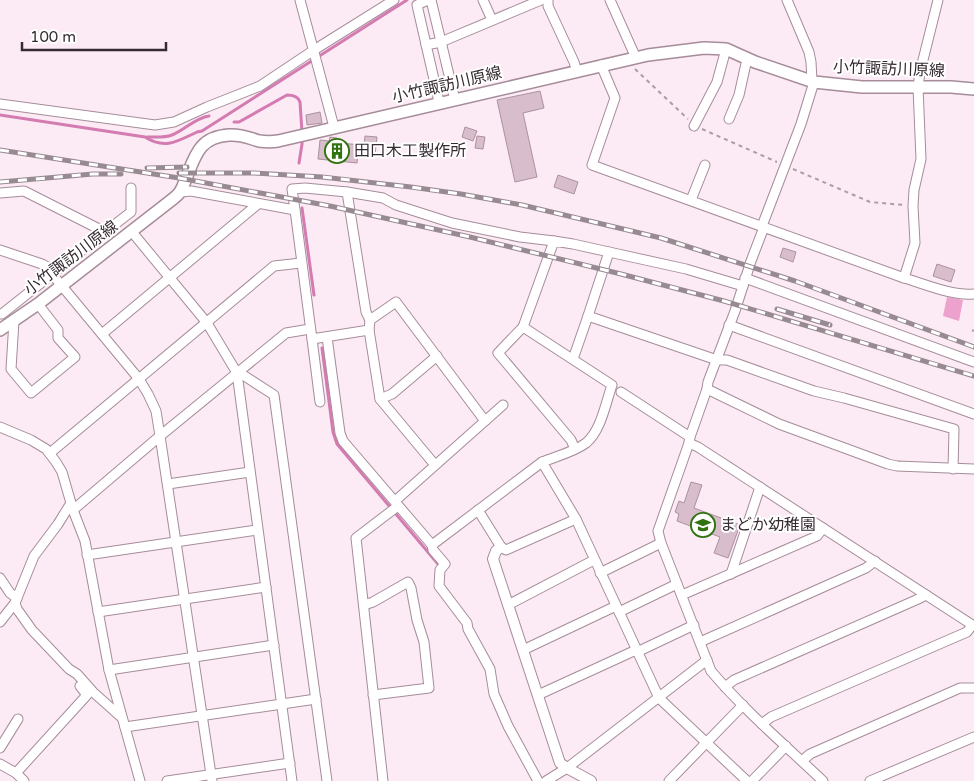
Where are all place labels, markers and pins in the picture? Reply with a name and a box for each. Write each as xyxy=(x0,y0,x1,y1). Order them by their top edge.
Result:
building icon: 田口木工製作所 xyxy=(324,138,350,164)
place label: 田口木工製作所 xyxy=(354,141,466,161)
school or university icon: まどか幼稚園 xyxy=(690,512,716,538)
place label: まどか幼稚園 xyxy=(720,515,816,535)

